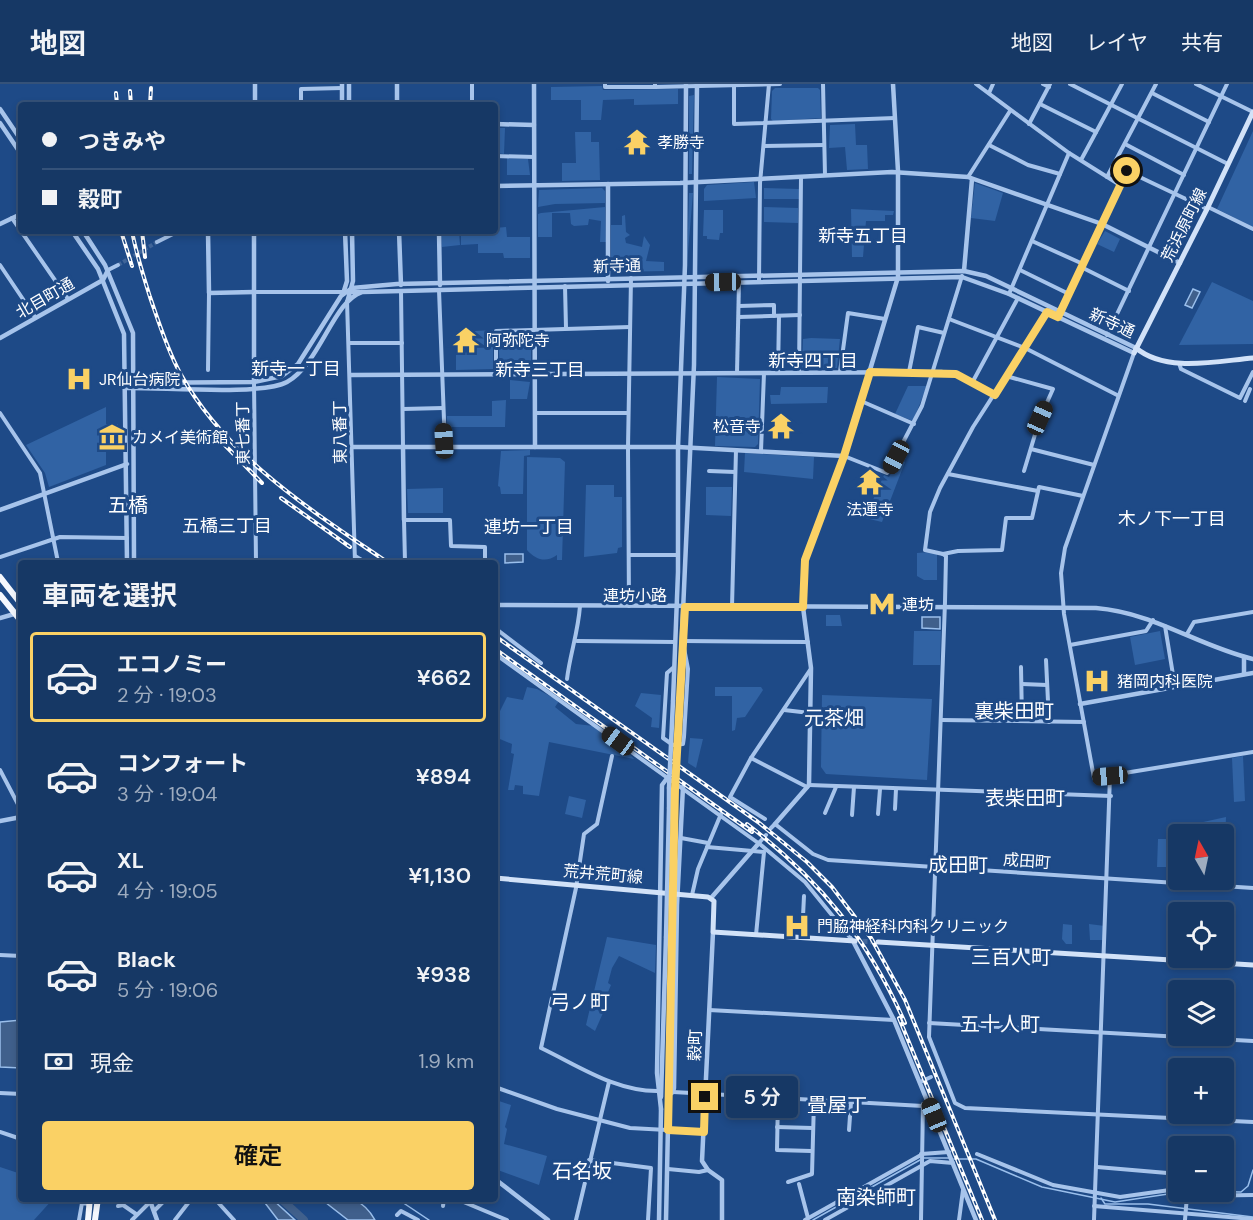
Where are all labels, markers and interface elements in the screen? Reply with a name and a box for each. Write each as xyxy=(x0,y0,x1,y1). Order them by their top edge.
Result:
text: 地図 xyxy=(30,25,86,62)
text: 地図 xyxy=(1011,29,1053,57)
text: レイヤ xyxy=(1086,29,1148,57)
text: 共有 xyxy=(1181,29,1223,57)
text: つきみや xyxy=(78,127,166,156)
temple icon: 孝勝寺 xyxy=(622,127,652,157)
place label: 孝勝寺 xyxy=(657,132,705,153)
route start xyxy=(1113,157,1140,184)
text: 穀町 xyxy=(78,185,122,214)
street label: 荒浜原町線 xyxy=(1156,185,1212,265)
district label: 新寺五丁目 xyxy=(818,224,908,248)
street label: 新寺通 xyxy=(593,255,641,277)
street label: 北目町通 xyxy=(12,273,78,323)
car xyxy=(705,273,741,291)
street label: 新寺通 xyxy=(1086,303,1138,343)
temple icon: 阿弥陀寺 xyxy=(451,325,481,355)
place label: 阿弥陀寺 xyxy=(486,330,550,351)
district label: 新寺四丁目 xyxy=(768,349,858,373)
district label: 新寺一丁目 xyxy=(251,357,341,381)
district label: 新寺三丁目 xyxy=(495,358,585,382)
hospital icon: JR仙台病院 xyxy=(64,364,94,394)
place label: JR仙台病院 xyxy=(99,369,181,390)
car xyxy=(1024,398,1056,438)
street label: 東八番丁 xyxy=(329,400,351,464)
street label: 東七番丁 xyxy=(232,401,254,465)
temple icon: 松音寺 xyxy=(766,411,796,441)
place label: 松音寺 xyxy=(713,416,761,437)
museum icon: カメイ美術館 xyxy=(97,422,127,452)
car xyxy=(434,423,454,459)
place label: カメイ美術館 xyxy=(132,427,228,448)
car xyxy=(880,437,912,477)
temple icon: 法運寺 xyxy=(855,467,885,497)
district label: 五橋 xyxy=(108,492,148,518)
place label: 法運寺 xyxy=(846,499,894,520)
district label: 木ノ下一丁目 xyxy=(1118,507,1226,531)
district label: 五橋三丁目 xyxy=(182,514,272,538)
district label: 連坊一丁目 xyxy=(484,515,574,539)
text: 車両を選択 xyxy=(42,578,177,613)
street label: 連坊小路 xyxy=(603,585,667,606)
metro station icon: 連坊 xyxy=(867,589,897,619)
place label: 連坊 xyxy=(902,594,934,615)
icon: car xyxy=(45,650,99,704)
text: エコノミー xyxy=(117,650,227,679)
text: ¥662 xyxy=(417,663,471,692)
hospital icon: 猪岡内科医院 xyxy=(1082,666,1112,696)
place label: 猪岡内科医院 xyxy=(1117,671,1213,692)
text: 2 分 · 19:03 xyxy=(117,682,217,708)
district label: 裏柴田町 xyxy=(974,698,1054,724)
district label: 元茶畑 xyxy=(804,705,864,731)
car xyxy=(598,723,638,759)
icon: car xyxy=(45,749,99,803)
text: コンフォート xyxy=(117,749,248,778)
text: ¥894 xyxy=(416,762,471,791)
car xyxy=(1091,765,1129,787)
text: 3 分 · 19:04 xyxy=(117,781,217,807)
district label: 表柴田町 xyxy=(985,785,1065,811)
north arrow xyxy=(1168,824,1234,890)
map controls xyxy=(1168,824,1234,1202)
text: XL xyxy=(117,846,144,875)
icon: car xyxy=(45,848,99,902)
street label: 成田町 xyxy=(1002,849,1052,873)
district label: 成田町 xyxy=(928,852,988,878)
street label: 荒井荒町線 xyxy=(562,860,644,888)
text: ¥1,130 xyxy=(408,861,471,890)
text: 4 分 · 19:05 xyxy=(117,878,218,904)
button: locate xyxy=(1168,902,1234,968)
hospital icon: 門脇神経科内科クリニック xyxy=(782,911,812,941)
place label: 門脇神経科内科クリニック xyxy=(817,916,1009,937)
district label: 三百人町 xyxy=(971,944,1051,970)
text: Black xyxy=(117,945,176,974)
icon: car xyxy=(45,947,99,1001)
text: ¥938 xyxy=(416,960,471,989)
text: 5 分 · 19:06 xyxy=(117,977,218,1003)
button: layers xyxy=(1168,980,1234,1046)
district label: 弓ノ町 xyxy=(550,989,610,1015)
district label: 五十人町 xyxy=(960,1011,1040,1037)
street label: 穀町 xyxy=(684,1029,706,1061)
icon: cash xyxy=(42,1045,75,1078)
text: 1.9 km xyxy=(419,1048,474,1074)
text: 現金 xyxy=(90,1049,134,1078)
button: + xyxy=(1168,1058,1234,1124)
callout: 5 分 xyxy=(726,1076,798,1118)
route end xyxy=(691,1083,718,1110)
text: 5 分 xyxy=(743,1084,781,1110)
district label: 畳屋丁 xyxy=(807,1092,867,1118)
car xyxy=(919,1095,949,1135)
button: 確定 xyxy=(42,1121,474,1190)
button: − xyxy=(1168,1136,1234,1202)
district label: 石名坂 xyxy=(552,1158,612,1184)
district label: 南染師町 xyxy=(836,1184,916,1210)

